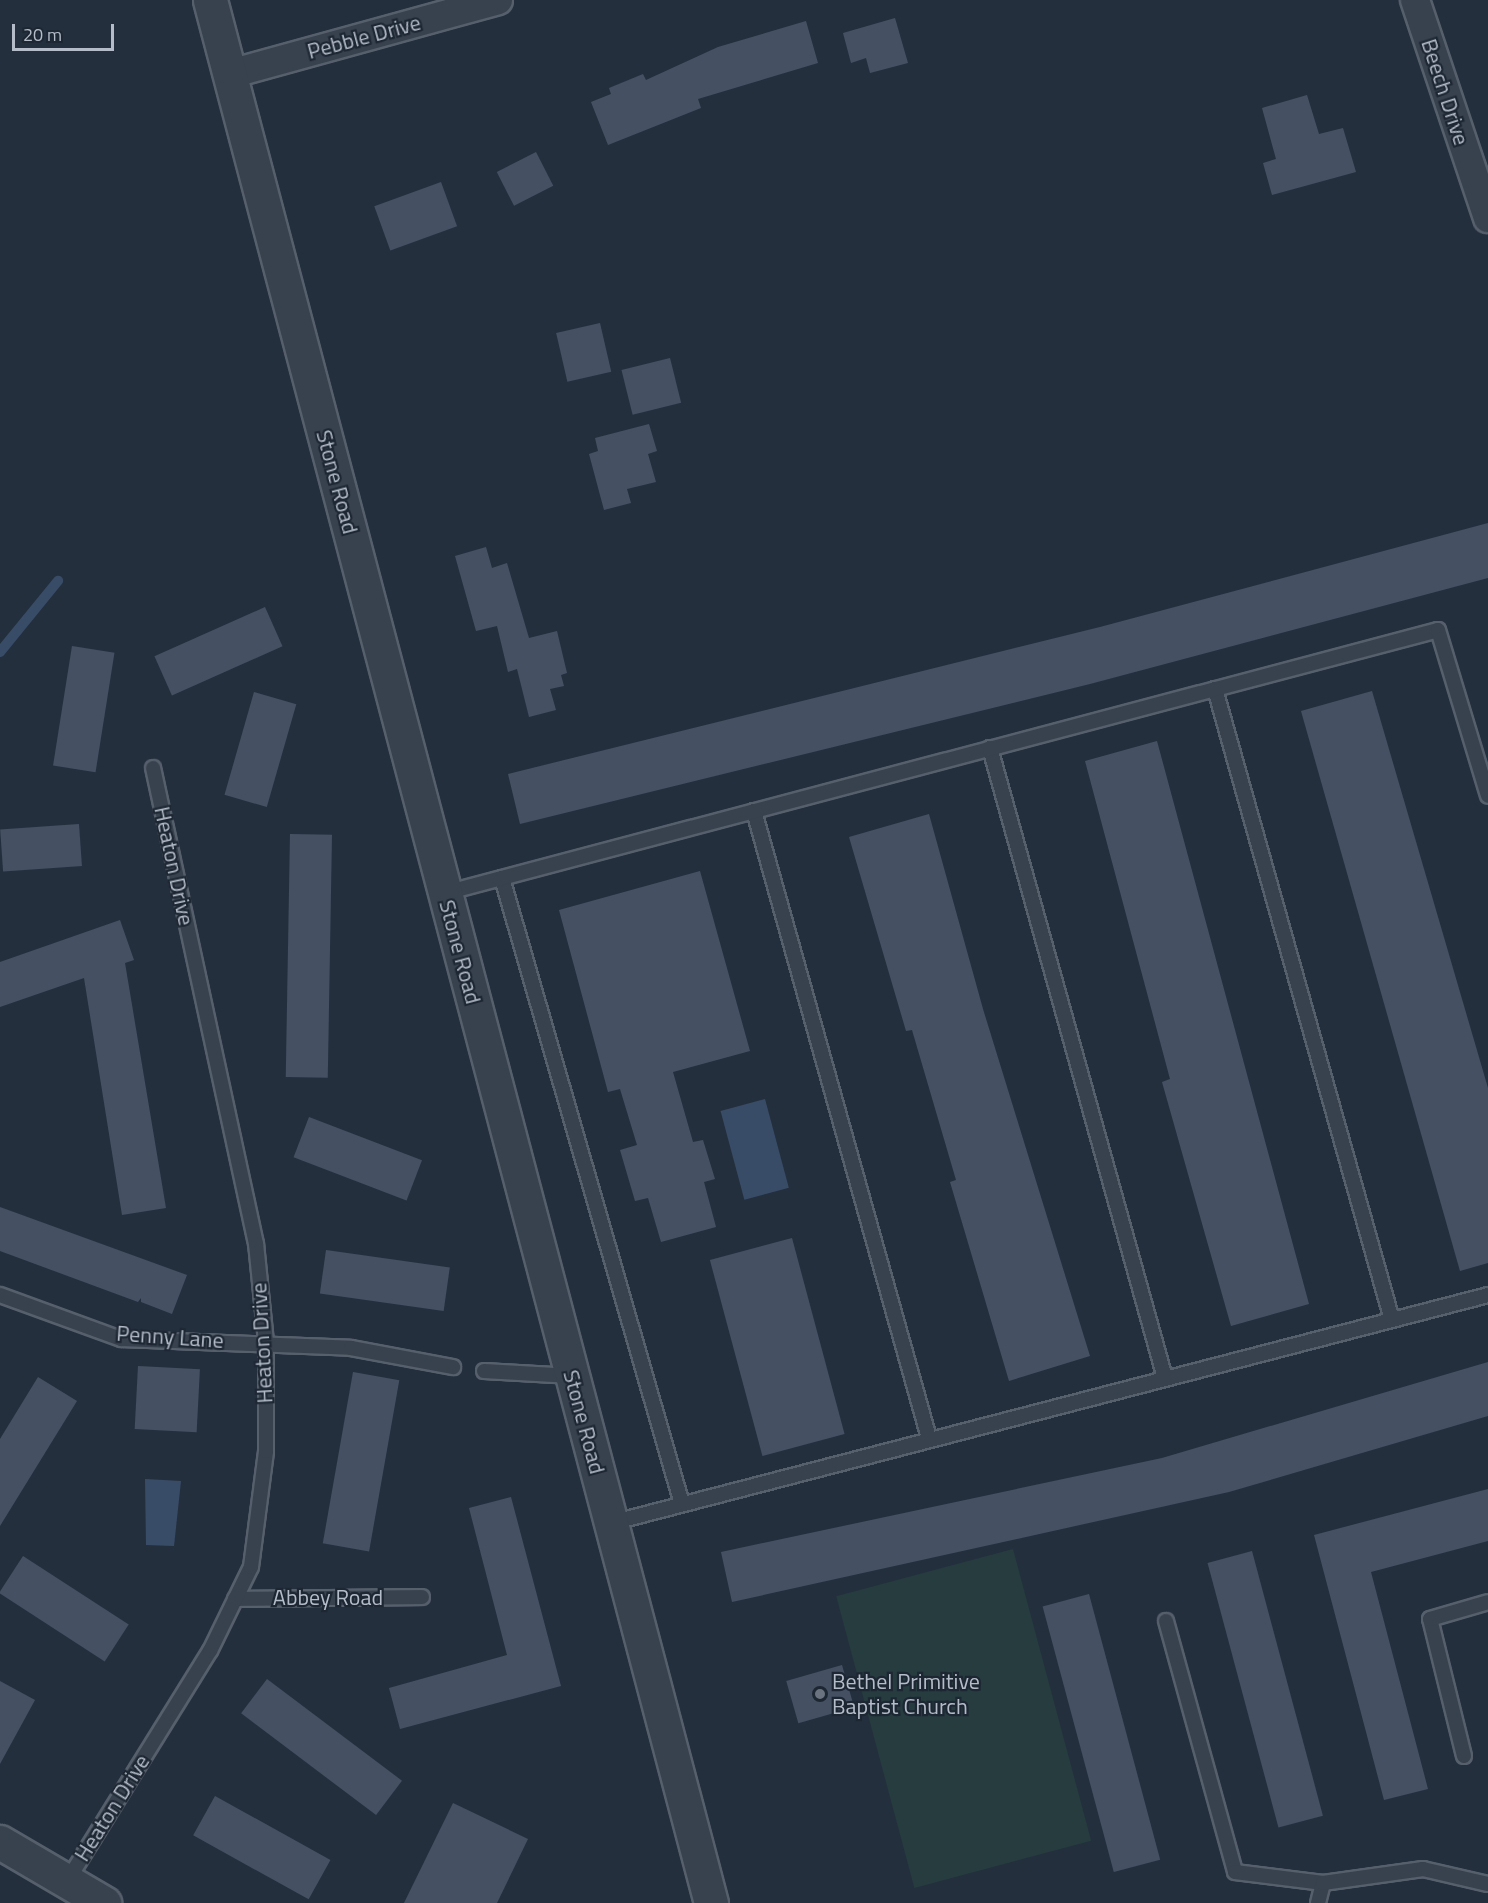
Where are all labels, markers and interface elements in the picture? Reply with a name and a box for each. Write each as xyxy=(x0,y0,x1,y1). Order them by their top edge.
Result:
street label: Pebble Drive xyxy=(304,9,424,65)
scale bar xyxy=(15,12,117,50)
text: 20 m xyxy=(23,21,62,48)
street label: Beech Drive xyxy=(1415,36,1475,148)
street label: Stone Road xyxy=(310,427,364,537)
street label: Heaton Drive xyxy=(149,804,199,928)
street label: Stone Road xyxy=(433,897,487,1007)
street label: Heaton Drive xyxy=(246,1282,278,1404)
street label: Penny Lane xyxy=(115,1320,225,1354)
street label: Stone Road xyxy=(557,1367,611,1477)
street label: Abbey Road xyxy=(273,1585,383,1611)
place label: Bethel Primitive Baptist Church xyxy=(832,1668,980,1720)
marker: Bethel Primitive Baptist Church xyxy=(813,1687,827,1701)
street label: Heaton Drive xyxy=(69,1750,155,1866)

